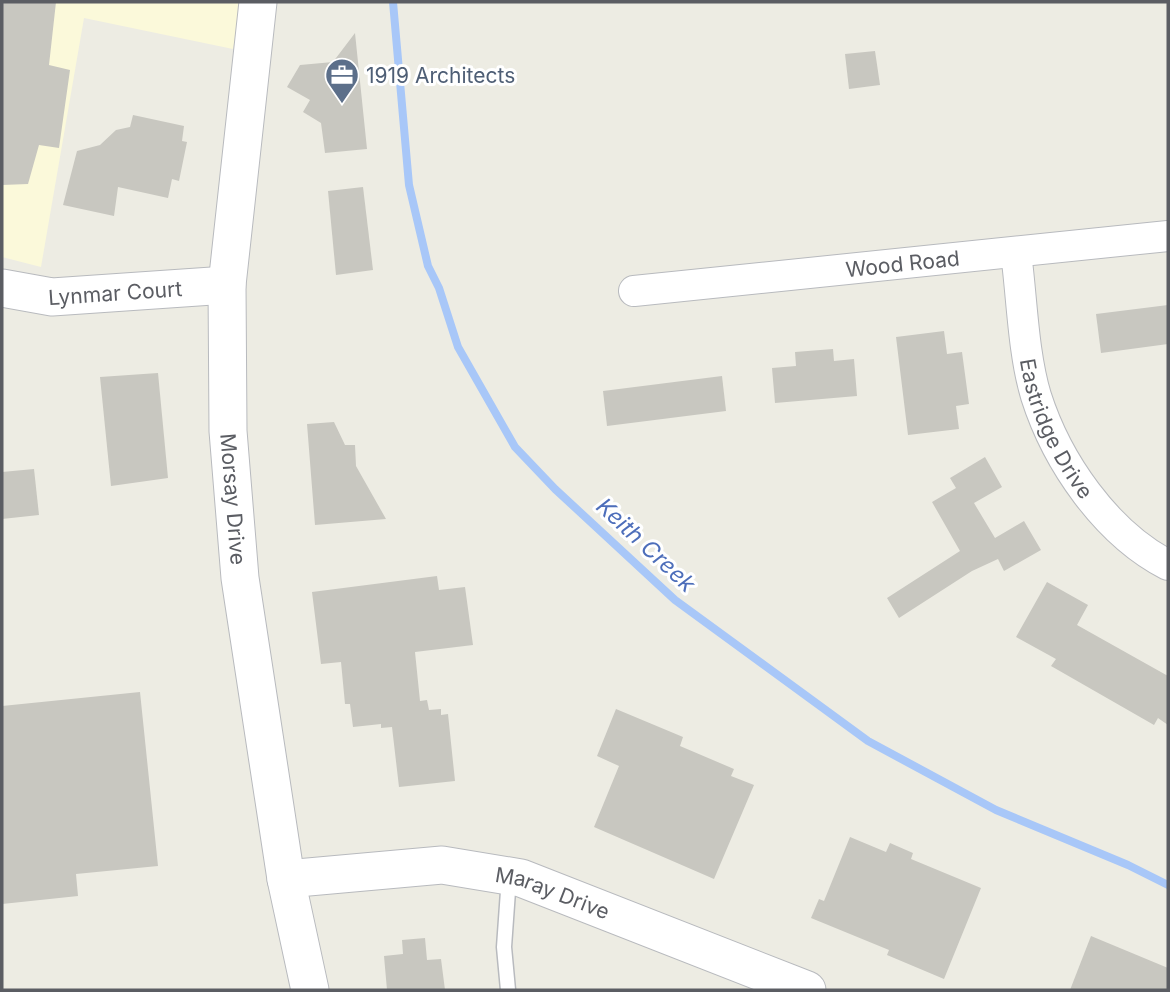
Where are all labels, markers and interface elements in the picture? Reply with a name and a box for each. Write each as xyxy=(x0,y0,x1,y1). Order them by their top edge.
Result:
office icon: 1919 Architects xyxy=(323,56,361,105)
place label: 1919 Architects xyxy=(366,63,515,88)
street label: Wood Road xyxy=(844,245,961,282)
street label: Lynmar Court xyxy=(47,276,183,310)
street label: Eastridge Drive xyxy=(1015,356,1099,503)
street label: Morsay Drive xyxy=(216,432,251,566)
water label: Keith Creek xyxy=(591,492,702,598)
street label: Maray Drive xyxy=(494,861,613,924)

